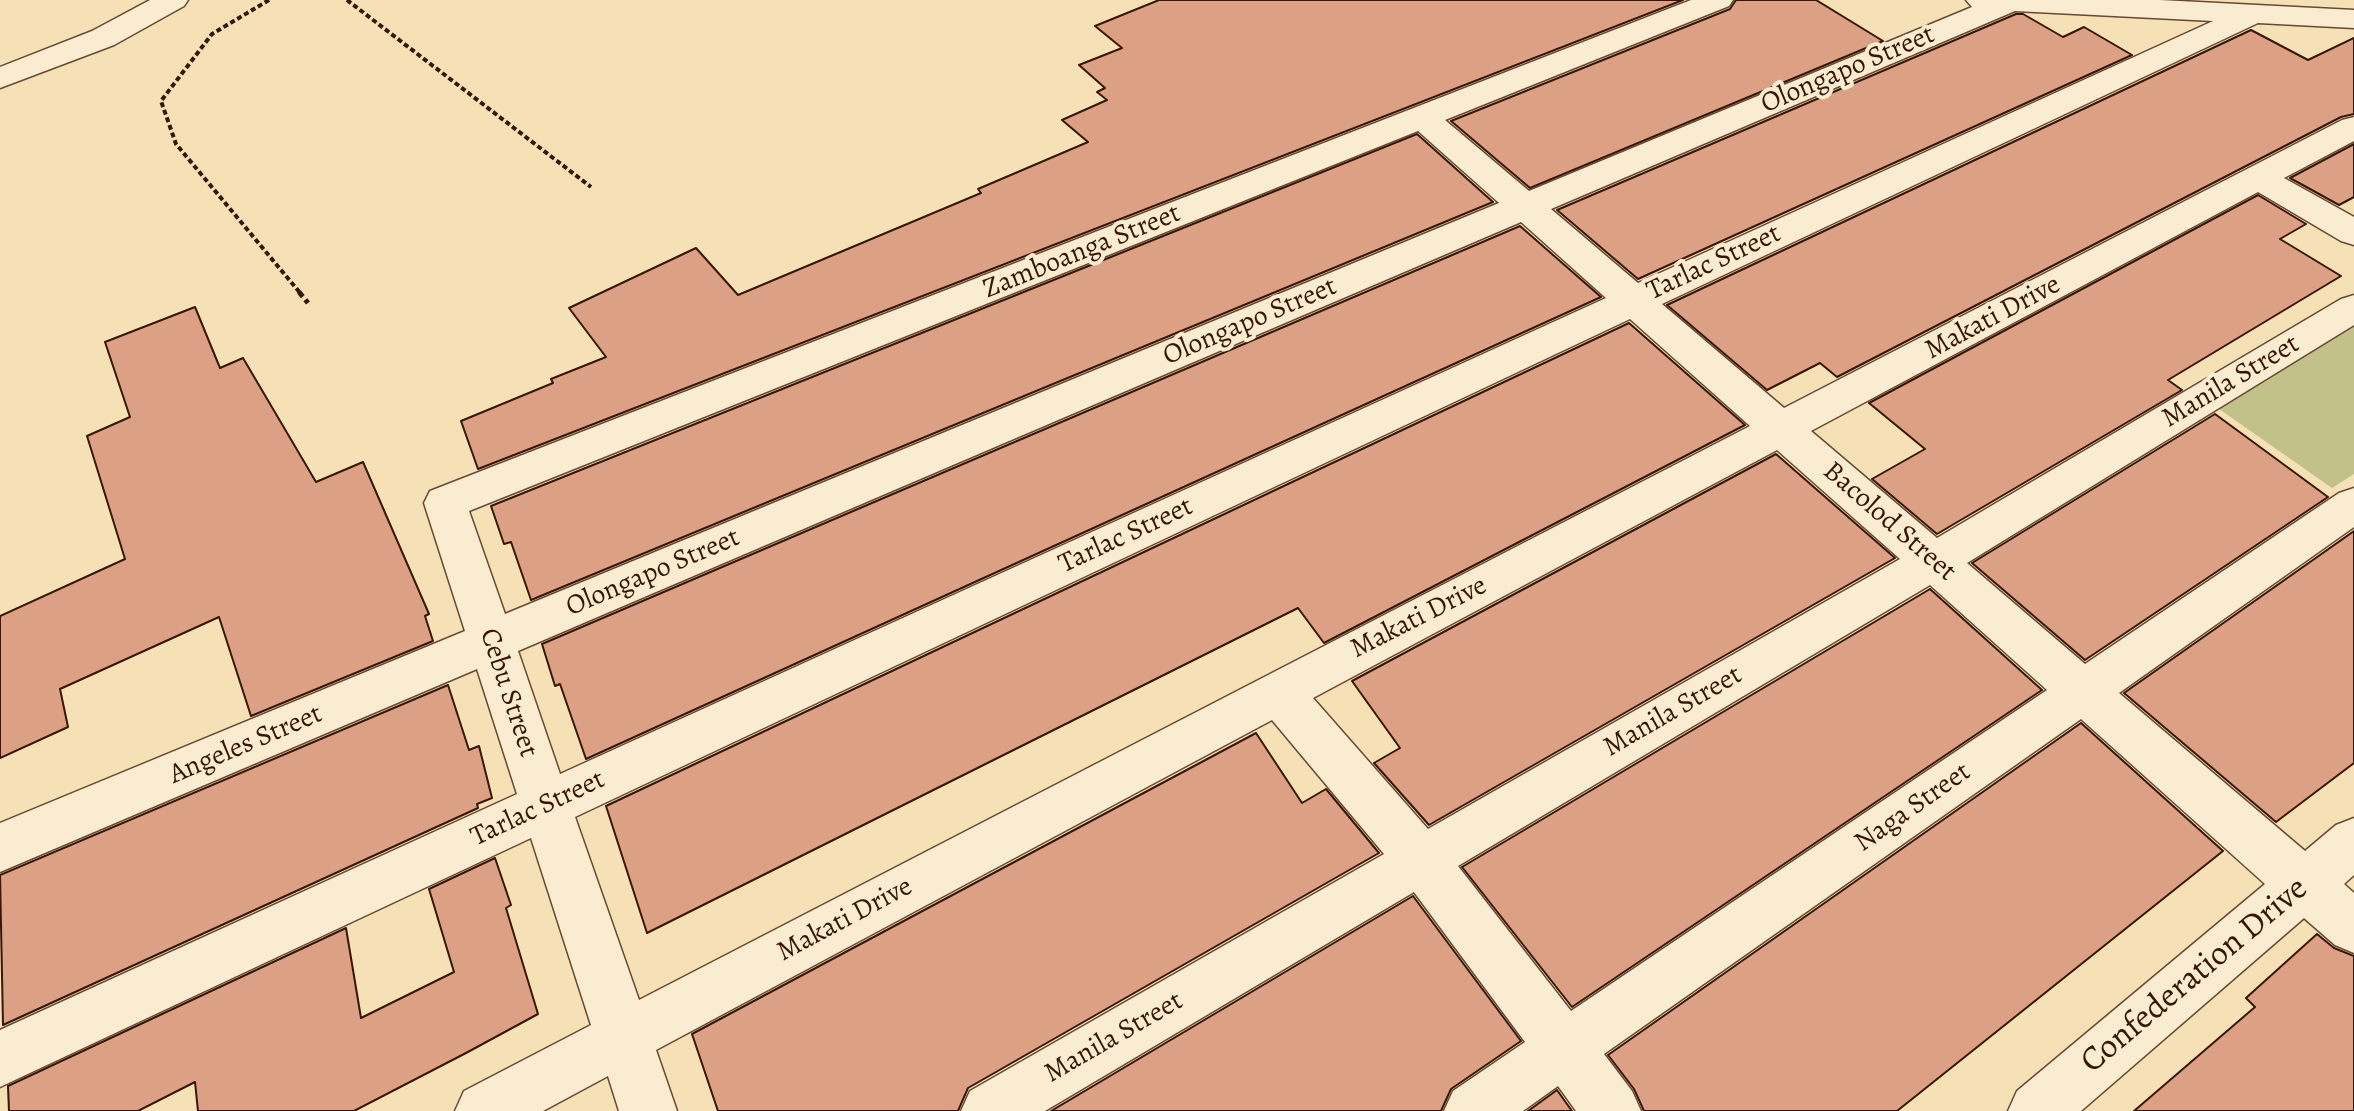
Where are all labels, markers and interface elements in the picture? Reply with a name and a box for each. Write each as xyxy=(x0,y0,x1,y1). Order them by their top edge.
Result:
street label: Olongapo Street xyxy=(1756,18,1940,122)
street label: Zamboanga Street xyxy=(978,197,1186,307)
street label: Tarlac Street xyxy=(1642,217,1786,309)
street label: Makati Drive xyxy=(1920,268,2066,368)
street label: Olongapo Street xyxy=(1158,270,1342,374)
street label: Manila Street xyxy=(2156,328,2306,436)
street label: Bacolod Street xyxy=(1816,455,1962,589)
street label: Tarlac Street xyxy=(1054,490,1198,582)
street label: Olongapo Street xyxy=(561,521,745,625)
street label: Makati Drive xyxy=(1345,569,1493,667)
street label: Cebu Street xyxy=(471,624,545,762)
street label: Manila Street xyxy=(1598,659,1748,765)
street label: Angeles Street xyxy=(165,698,327,792)
street label: Naga Street xyxy=(1849,756,1977,860)
street label: Tarlac Street xyxy=(466,763,610,855)
street label: Confederation Drive xyxy=(2073,869,2317,1083)
street label: Makati Drive xyxy=(772,870,918,970)
street label: Manila Street xyxy=(1039,985,1189,1091)

